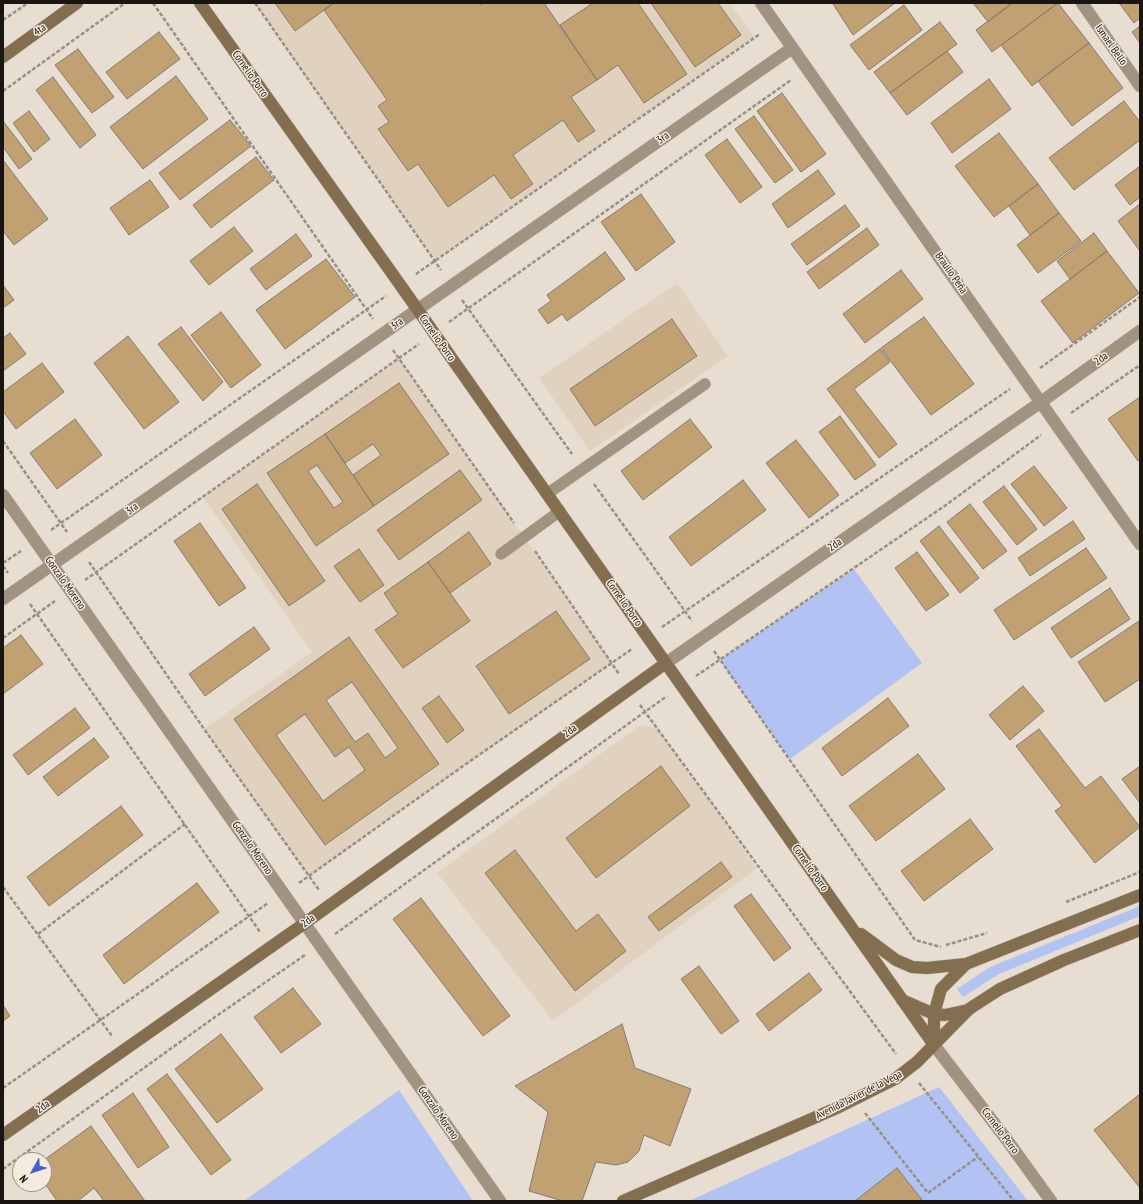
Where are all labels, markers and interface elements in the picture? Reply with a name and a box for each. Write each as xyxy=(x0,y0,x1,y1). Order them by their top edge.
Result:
street label: 4ta xyxy=(31,21,49,39)
street label: Ismael Bello xyxy=(1092,22,1130,68)
street label: Cornelio Porro xyxy=(229,48,271,100)
street label: 3ra xyxy=(654,129,672,147)
street label: Braulio Peña xyxy=(932,250,970,296)
street label: Cornelio Porro xyxy=(416,312,458,364)
street label: 3ra xyxy=(388,315,406,333)
street label: 2da xyxy=(1091,350,1111,368)
street label: 3ra xyxy=(123,500,141,518)
street label: 2da xyxy=(825,536,845,554)
street label: Gonzalo Moreno xyxy=(42,554,88,612)
street label: Cornelio Porro xyxy=(603,577,645,629)
street label: 2da xyxy=(560,722,580,740)
street label: Gonzalo Moreno xyxy=(229,819,275,877)
street label: Cornelio Porro xyxy=(789,842,831,894)
street label: 2da xyxy=(298,912,318,930)
street label: Avenida Javier de la Vega xyxy=(814,1068,904,1122)
street label: Gonzalo Moreno xyxy=(415,1084,461,1142)
street label: 2da xyxy=(33,1098,53,1116)
street label: Cornelio Porro xyxy=(978,1105,1022,1157)
north arrow xyxy=(12,1152,52,1192)
text: N xyxy=(16,1172,31,1186)

